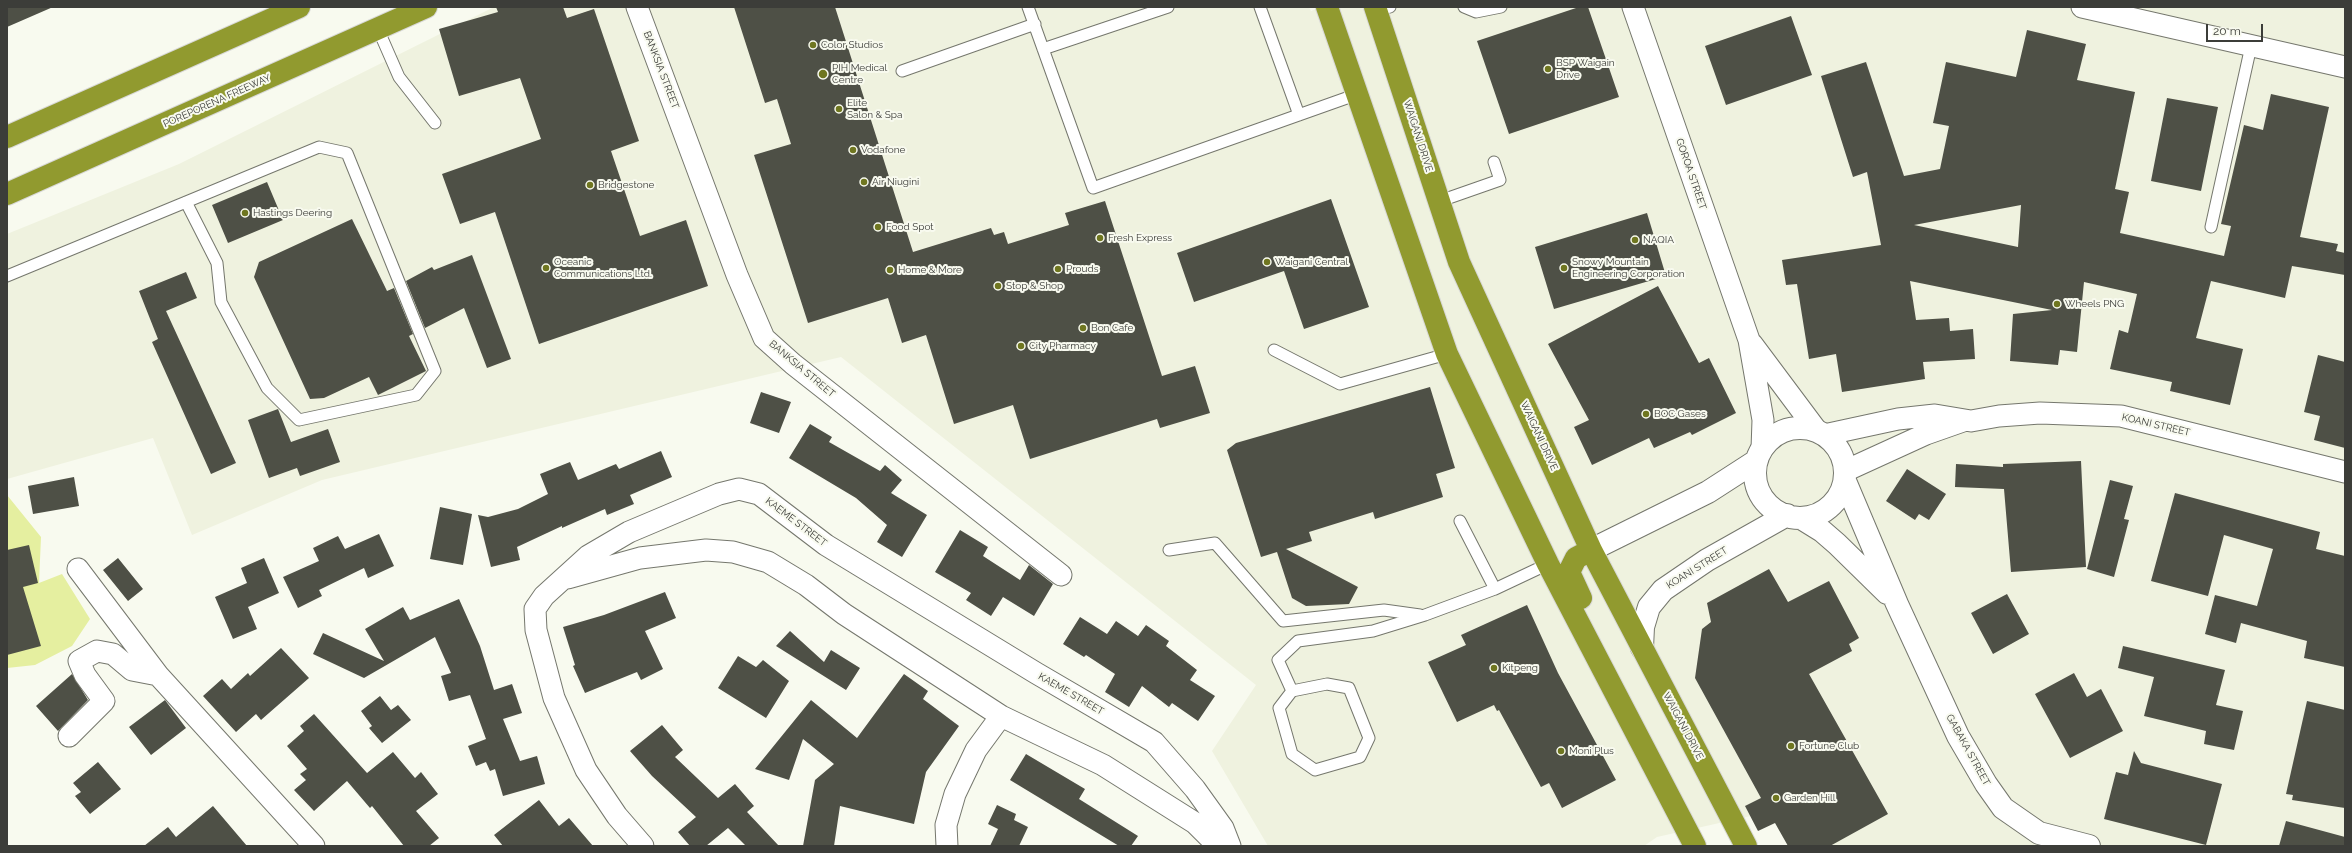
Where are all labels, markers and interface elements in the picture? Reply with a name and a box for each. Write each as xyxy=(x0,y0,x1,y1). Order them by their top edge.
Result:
scale bar xyxy=(2208,16,2265,42)
text: 20 m xyxy=(2213,24,2241,38)
street label: BANKSIA STREET xyxy=(641,29,681,111)
place label: Color Studios xyxy=(821,39,883,51)
marker: Color Studios xyxy=(808,40,818,50)
place label: BSP Waigain Drive xyxy=(1556,57,1615,80)
place label: PIH Medical Centre xyxy=(832,62,887,86)
marker: BSP Waigain Drive xyxy=(1543,64,1553,74)
marker: PIH Medical Centre xyxy=(817,68,829,80)
street label: POREPORENA FREEWAY xyxy=(161,72,273,130)
place label: Elite Salon & Spa xyxy=(847,97,902,120)
street label: WAIGANI DRIVE xyxy=(1401,99,1435,173)
marker: Elite Salon & Spa xyxy=(834,104,844,114)
street label: GOROA STREET xyxy=(1673,137,1709,211)
place label: Vodafone xyxy=(861,144,905,156)
marker: Vodafone xyxy=(848,145,858,155)
place label: Air Niugini xyxy=(872,176,919,188)
marker: Air Niugini xyxy=(859,177,869,187)
place label: Bridgestone xyxy=(598,179,654,191)
marker: Bridgestone xyxy=(585,180,595,190)
place label: Hastings Deering xyxy=(253,207,332,219)
marker: Hastings Deering xyxy=(240,208,250,218)
place label: Food Spot xyxy=(886,221,934,233)
marker: Food Spot xyxy=(873,222,883,232)
place label: Fresh Express xyxy=(1108,232,1172,244)
marker: Fresh Express xyxy=(1095,233,1105,243)
place label: NAQIA xyxy=(1643,234,1674,246)
marker: NAQIA xyxy=(1630,235,1640,245)
place label: Oceanic Communications Ltd. xyxy=(554,256,652,280)
place label: Waigani Central xyxy=(1275,256,1348,268)
place label: Snowy Mountain Engineering Corporation xyxy=(1572,256,1685,280)
marker: Waigani Central xyxy=(1262,257,1272,267)
marker: Oceanic Communications Ltd. xyxy=(541,263,551,273)
place label: Prouds xyxy=(1066,263,1099,275)
marker: Snowy Mountain Engineering Corporation xyxy=(1559,263,1569,273)
place label: Home & More xyxy=(898,264,962,276)
marker: Prouds xyxy=(1053,264,1063,274)
marker: Home & More xyxy=(885,265,895,275)
place label: Stop & Shop xyxy=(1006,280,1063,292)
marker: Stop & Shop xyxy=(993,281,1003,291)
place label: Wheels PNG xyxy=(2065,298,2124,310)
marker: Wheels PNG xyxy=(2052,299,2062,309)
place label: Bon Cafe xyxy=(1091,322,1133,334)
marker: Bon Cafe xyxy=(1078,323,1088,333)
street label: BANKSIA STREET xyxy=(767,338,837,400)
place label: City Pharmacy xyxy=(1029,340,1096,352)
marker: City Pharmacy xyxy=(1016,341,1026,351)
street label: WAIGANI DRIVE xyxy=(1518,400,1560,472)
place label: BOC Gases xyxy=(1654,408,1706,420)
marker: BOC Gases xyxy=(1641,409,1651,419)
street label: KOANI STREET xyxy=(2121,411,2191,439)
street label: KAEME STREET xyxy=(763,495,829,549)
street label: KOANI STREET xyxy=(1664,544,1730,592)
place label: Kitpeng xyxy=(1502,662,1538,674)
marker: Kitpeng xyxy=(1489,663,1499,673)
street label: KAEME STREET xyxy=(1036,670,1106,718)
street label: WAIGANI DRIVE xyxy=(1660,690,1706,762)
street label: GABAKA STREET xyxy=(1943,712,1993,788)
place label: Fortune Club xyxy=(1799,740,1859,752)
marker: Fortune Club xyxy=(1786,741,1796,751)
place label: Moni Plus xyxy=(1569,745,1614,757)
marker: Moni Plus xyxy=(1556,746,1566,756)
place label: Garden Hill xyxy=(1784,792,1835,804)
marker: Garden Hill xyxy=(1771,793,1781,803)

